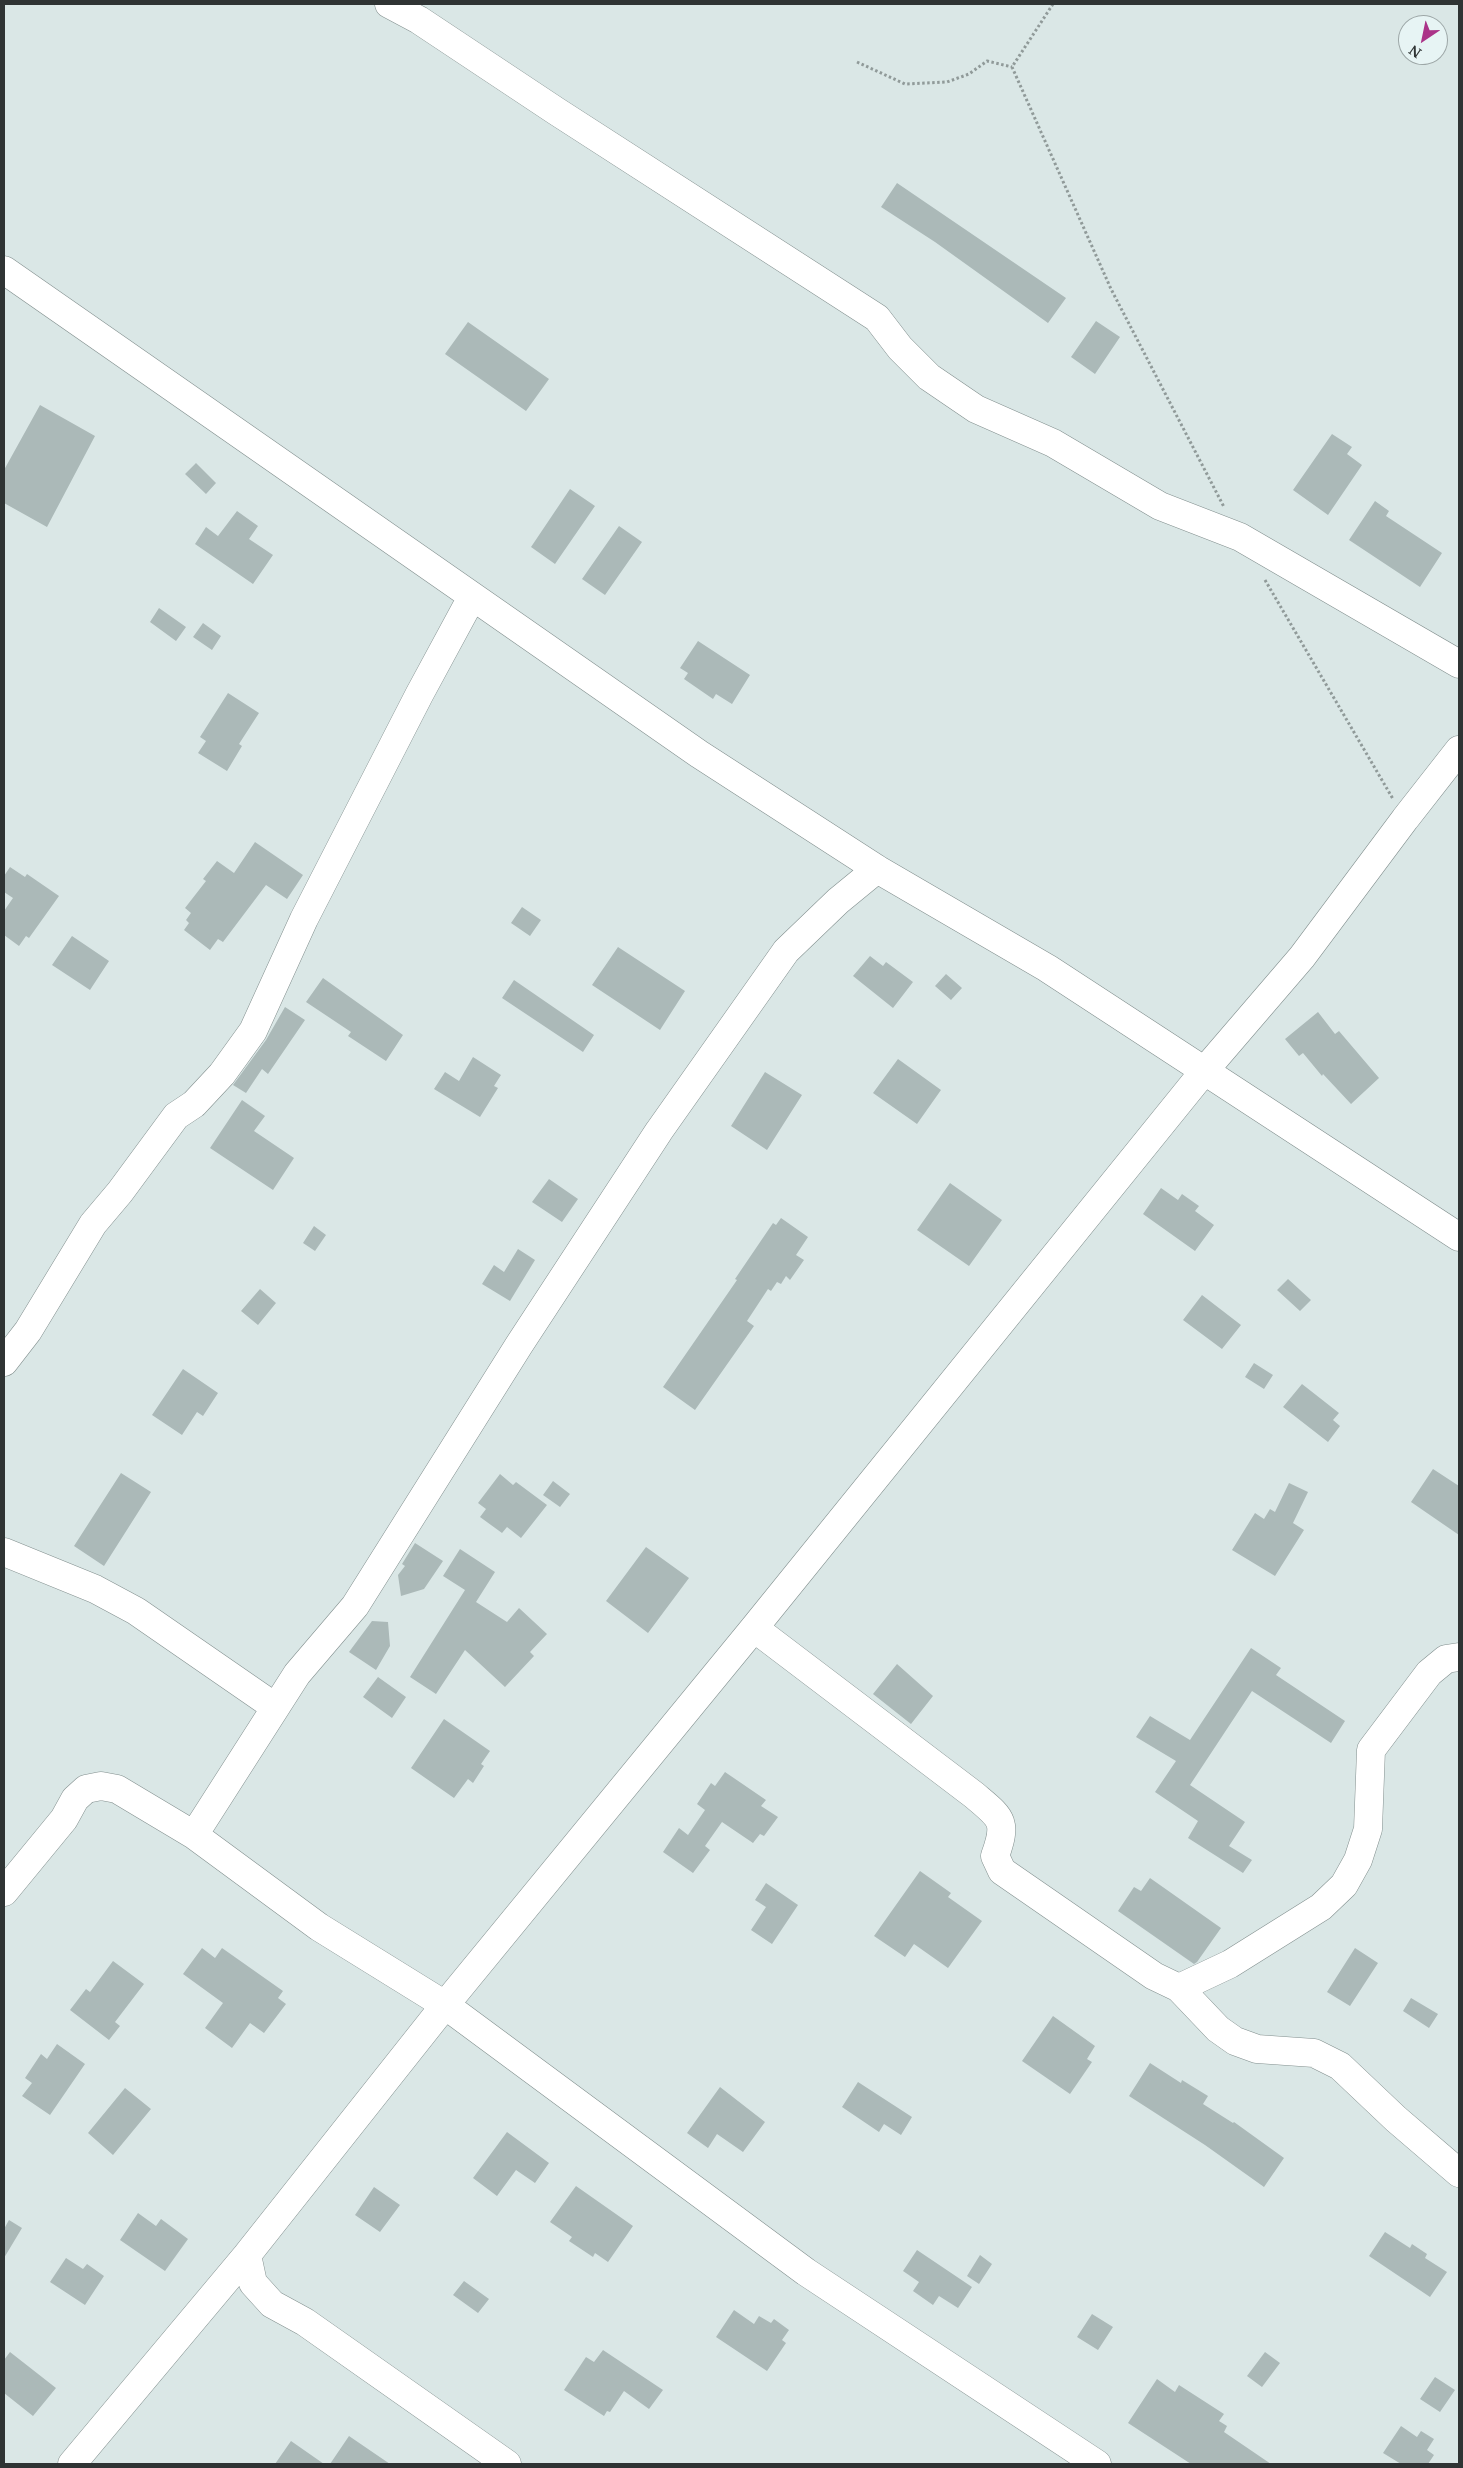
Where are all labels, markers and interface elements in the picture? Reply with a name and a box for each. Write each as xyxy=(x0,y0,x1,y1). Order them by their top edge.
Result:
north arrow xyxy=(1398,15,1448,65)
text: N xyxy=(1405,41,1425,63)

